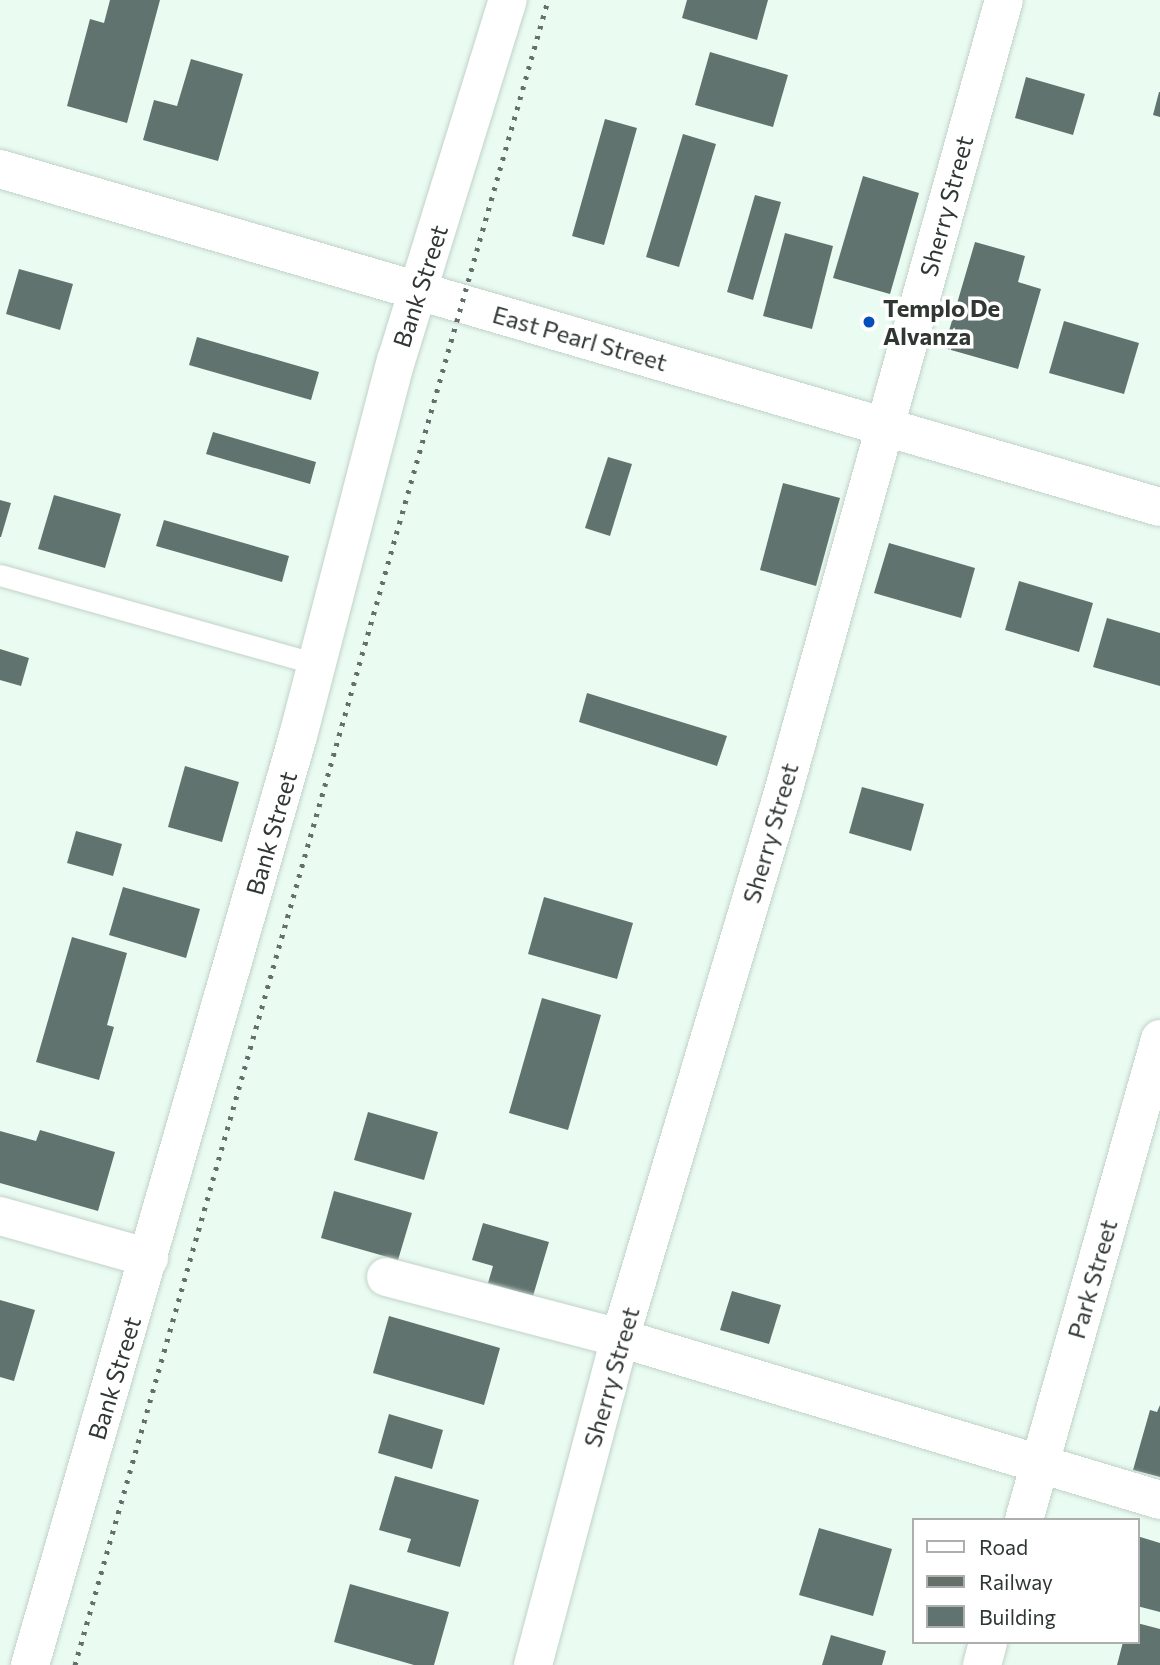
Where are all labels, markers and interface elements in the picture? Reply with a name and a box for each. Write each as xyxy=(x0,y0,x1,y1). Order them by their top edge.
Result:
street label: Sherry Street xyxy=(913,132,979,280)
street label: Bank Street xyxy=(387,221,453,351)
place label: Templo De Alvanza xyxy=(883,294,1000,350)
street label: East Pearl Street xyxy=(489,299,671,377)
marker: Templo De Alvanza xyxy=(861,314,877,330)
street label: Sherry Street xyxy=(736,760,804,906)
street label: Bank Street xyxy=(240,768,302,898)
street label: Park Street xyxy=(1061,1216,1123,1342)
street label: Sherry Street xyxy=(577,1304,645,1450)
street label: Bank Street xyxy=(82,1313,146,1443)
legend xyxy=(912,1518,1139,1644)
text: Road xyxy=(979,1534,1028,1559)
text: Railway xyxy=(979,1569,1053,1594)
text: Building xyxy=(979,1604,1056,1629)

